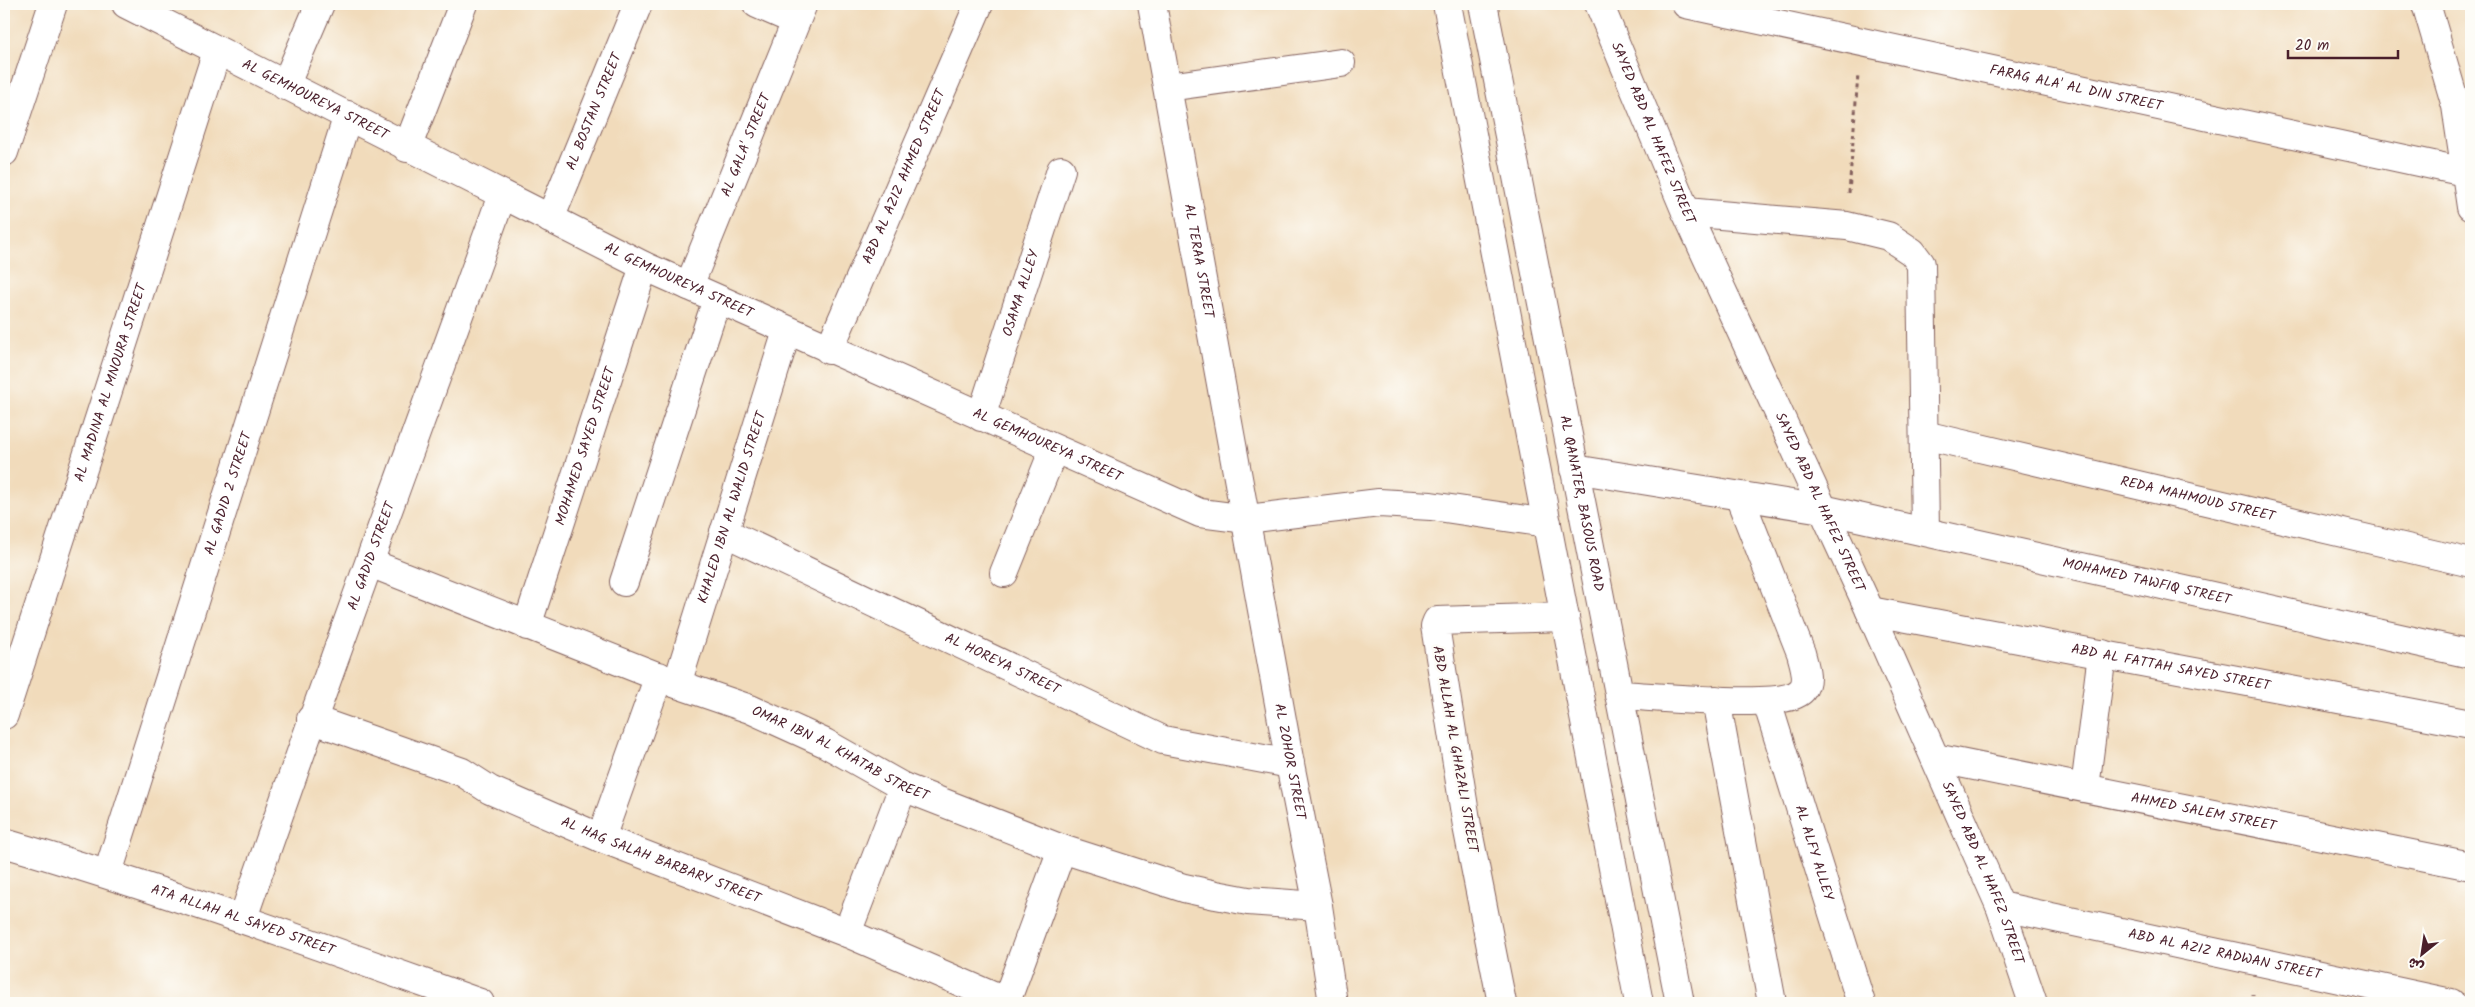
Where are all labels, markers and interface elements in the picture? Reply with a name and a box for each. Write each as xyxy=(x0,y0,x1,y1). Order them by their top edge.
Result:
scale bar xyxy=(2288,28,2398,60)
text: 20 m xyxy=(2295,34,2329,58)
street label: SAYED ABD AL HAFEZ STREET xyxy=(1605,39,1702,229)
street label: AL BOSTAN STREET xyxy=(560,48,628,174)
street label: AL GEMHOUREYA STREET xyxy=(238,53,394,147)
street label: FARAG ALA' AL DIN STREET xyxy=(1988,59,2166,118)
street label: ABD AL AZIZ AHMED STREET xyxy=(857,84,952,267)
street label: AL GALA' STREET xyxy=(715,89,777,200)
street label: AL TERAA STREET xyxy=(1178,202,1220,321)
street label: AL GEMHOUREYA STREET xyxy=(600,237,758,325)
street label: OSAMA ALLEY xyxy=(997,246,1046,339)
street label: AL MADINA AL MNOURA STREET xyxy=(69,279,153,485)
street label: MOHAMED SAYED STREET xyxy=(549,363,622,528)
street label: AL GEMHOUREYA STREET xyxy=(969,402,1127,489)
street label: KHALED IBN AL WALID STREET xyxy=(692,407,773,606)
street label: SAYED ABD AL HAFEZ STREET xyxy=(1769,409,1871,597)
street label: AL QANATER, BASOUS ROAD xyxy=(1553,413,1610,593)
street label: AL GADID 2 STREET xyxy=(198,428,258,558)
street label: REDA MAHMOUD STREET xyxy=(2118,470,2279,528)
street label: AL GADID STREET xyxy=(342,497,402,613)
street label: MOHAMED TAWFIQ STREET xyxy=(2061,552,2234,611)
street label: AL HOREYA STREET xyxy=(941,627,1065,701)
street label: ABD AL FATTAH SAYED STREET xyxy=(2069,638,2274,697)
street label: ABD ALLAH AL GHAZALI STREET xyxy=(1426,644,1484,855)
street label: OMAR IBN AL KHATAB STREET xyxy=(748,700,933,808)
street label: AL ZOHOR STREET xyxy=(1268,702,1312,823)
street label: SAYED ABD AL HAFEZ STREET xyxy=(1935,778,2030,968)
street label: AHMED SALEM STREET xyxy=(2129,787,2279,838)
street label: AL ALFY ALLEY xyxy=(1789,802,1840,904)
street label: AL HAG SALAH BARBARY STREET xyxy=(557,811,765,910)
street label: ATA ALLAH AL SAYED STREET xyxy=(148,878,339,962)
street label: ABD AL AZIZ RADWAN STREET xyxy=(2126,923,2325,986)
north arrow xyxy=(2398,930,2448,980)
text: ش xyxy=(2404,951,2428,978)

